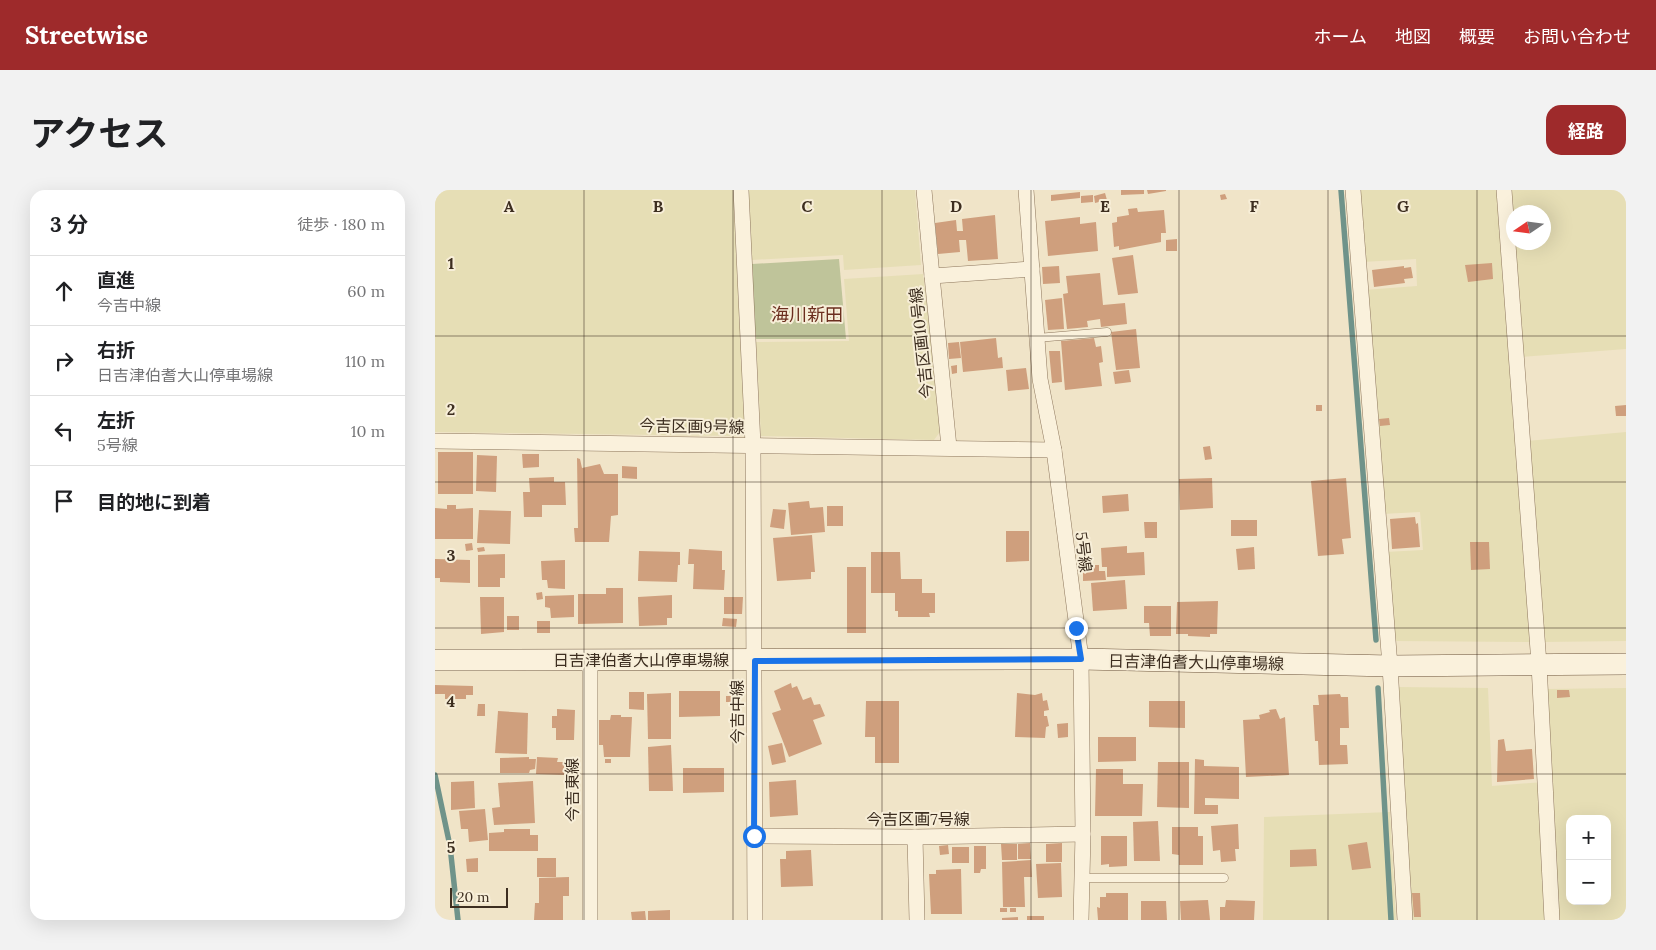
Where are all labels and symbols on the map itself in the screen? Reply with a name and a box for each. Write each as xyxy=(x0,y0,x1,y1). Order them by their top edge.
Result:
text: A xyxy=(504,196,515,216)
text: B xyxy=(653,196,664,216)
text: C xyxy=(801,196,813,216)
text: D xyxy=(950,196,962,216)
text: E xyxy=(1100,196,1110,216)
text: F xyxy=(1249,196,1259,216)
text: G xyxy=(1397,196,1409,216)
north arrow xyxy=(1506,205,1551,250)
text: 1 xyxy=(448,253,454,273)
street label: 今吉区画10号線 xyxy=(905,286,937,400)
district label: 海川新田 xyxy=(771,303,843,326)
text: 2 xyxy=(447,399,455,419)
street label: 今吉区画9号線 xyxy=(639,415,745,437)
street label: 5号線 xyxy=(1072,531,1096,573)
text: 3 xyxy=(447,545,456,565)
route end xyxy=(1065,617,1088,640)
street label: 日吉津伯耆大山停車場線 xyxy=(553,650,729,670)
street label: 日吉津伯耆大山停車場線 xyxy=(1108,650,1284,674)
street label: 今吉中線 xyxy=(727,680,747,744)
text: 4 xyxy=(447,691,456,711)
street label: 今吉東線 xyxy=(562,758,582,822)
street label: 今吉区画7号線 xyxy=(866,809,970,829)
route start xyxy=(743,825,766,848)
text: 5 xyxy=(447,837,456,857)
scale bar xyxy=(450,885,507,908)

